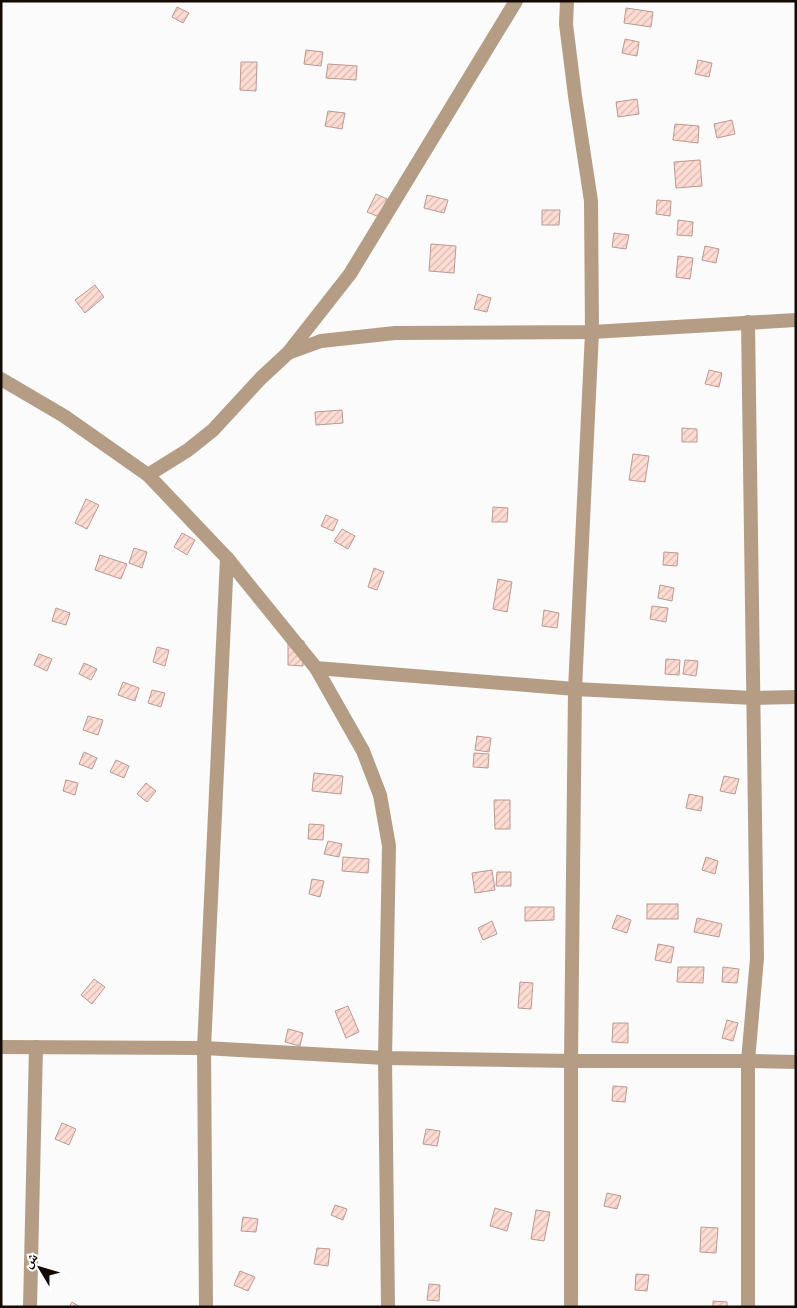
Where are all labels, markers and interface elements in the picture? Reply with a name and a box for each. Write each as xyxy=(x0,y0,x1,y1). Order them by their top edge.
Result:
north arrow xyxy=(15,1243,65,1293)
text: ش xyxy=(19,1249,42,1271)

